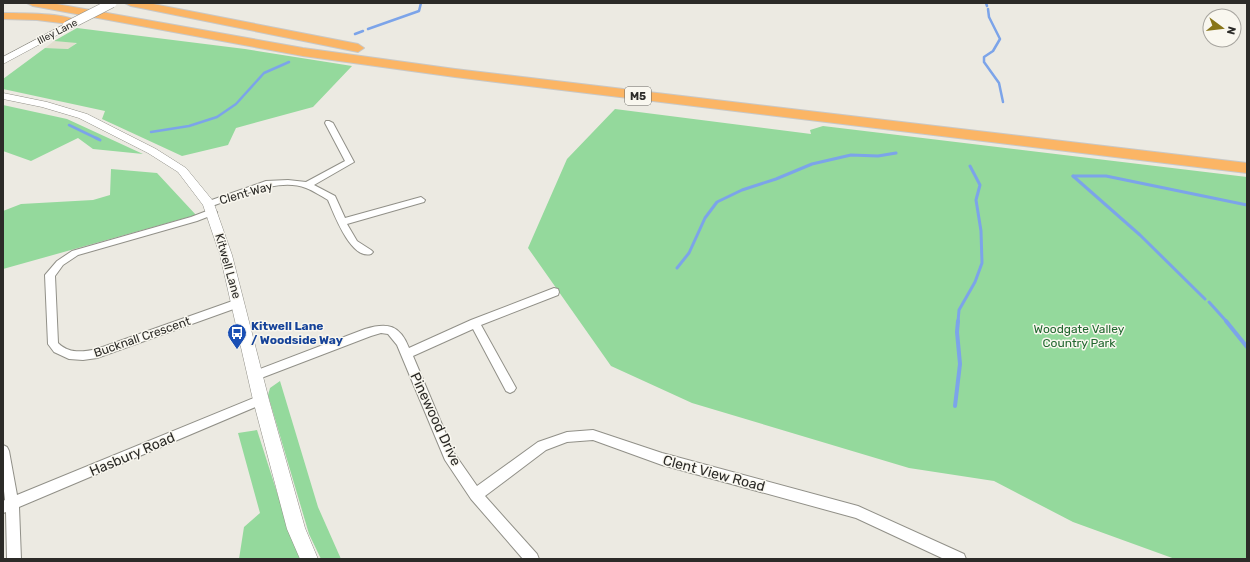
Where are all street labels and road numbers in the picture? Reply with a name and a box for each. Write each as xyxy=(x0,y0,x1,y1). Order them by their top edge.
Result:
street label: Illey Lane xyxy=(35,16,80,47)
road number: M5 xyxy=(625,87,651,105)
street label: Clent Way xyxy=(218,179,275,207)
street label: Kitwell Lane xyxy=(212,232,244,300)
street label: Bucknall Crescent xyxy=(92,314,192,360)
street label: Pinewood Drive xyxy=(406,370,465,469)
street label: Hasbury Road xyxy=(87,429,177,480)
street label: Clent View Road xyxy=(661,452,767,495)

